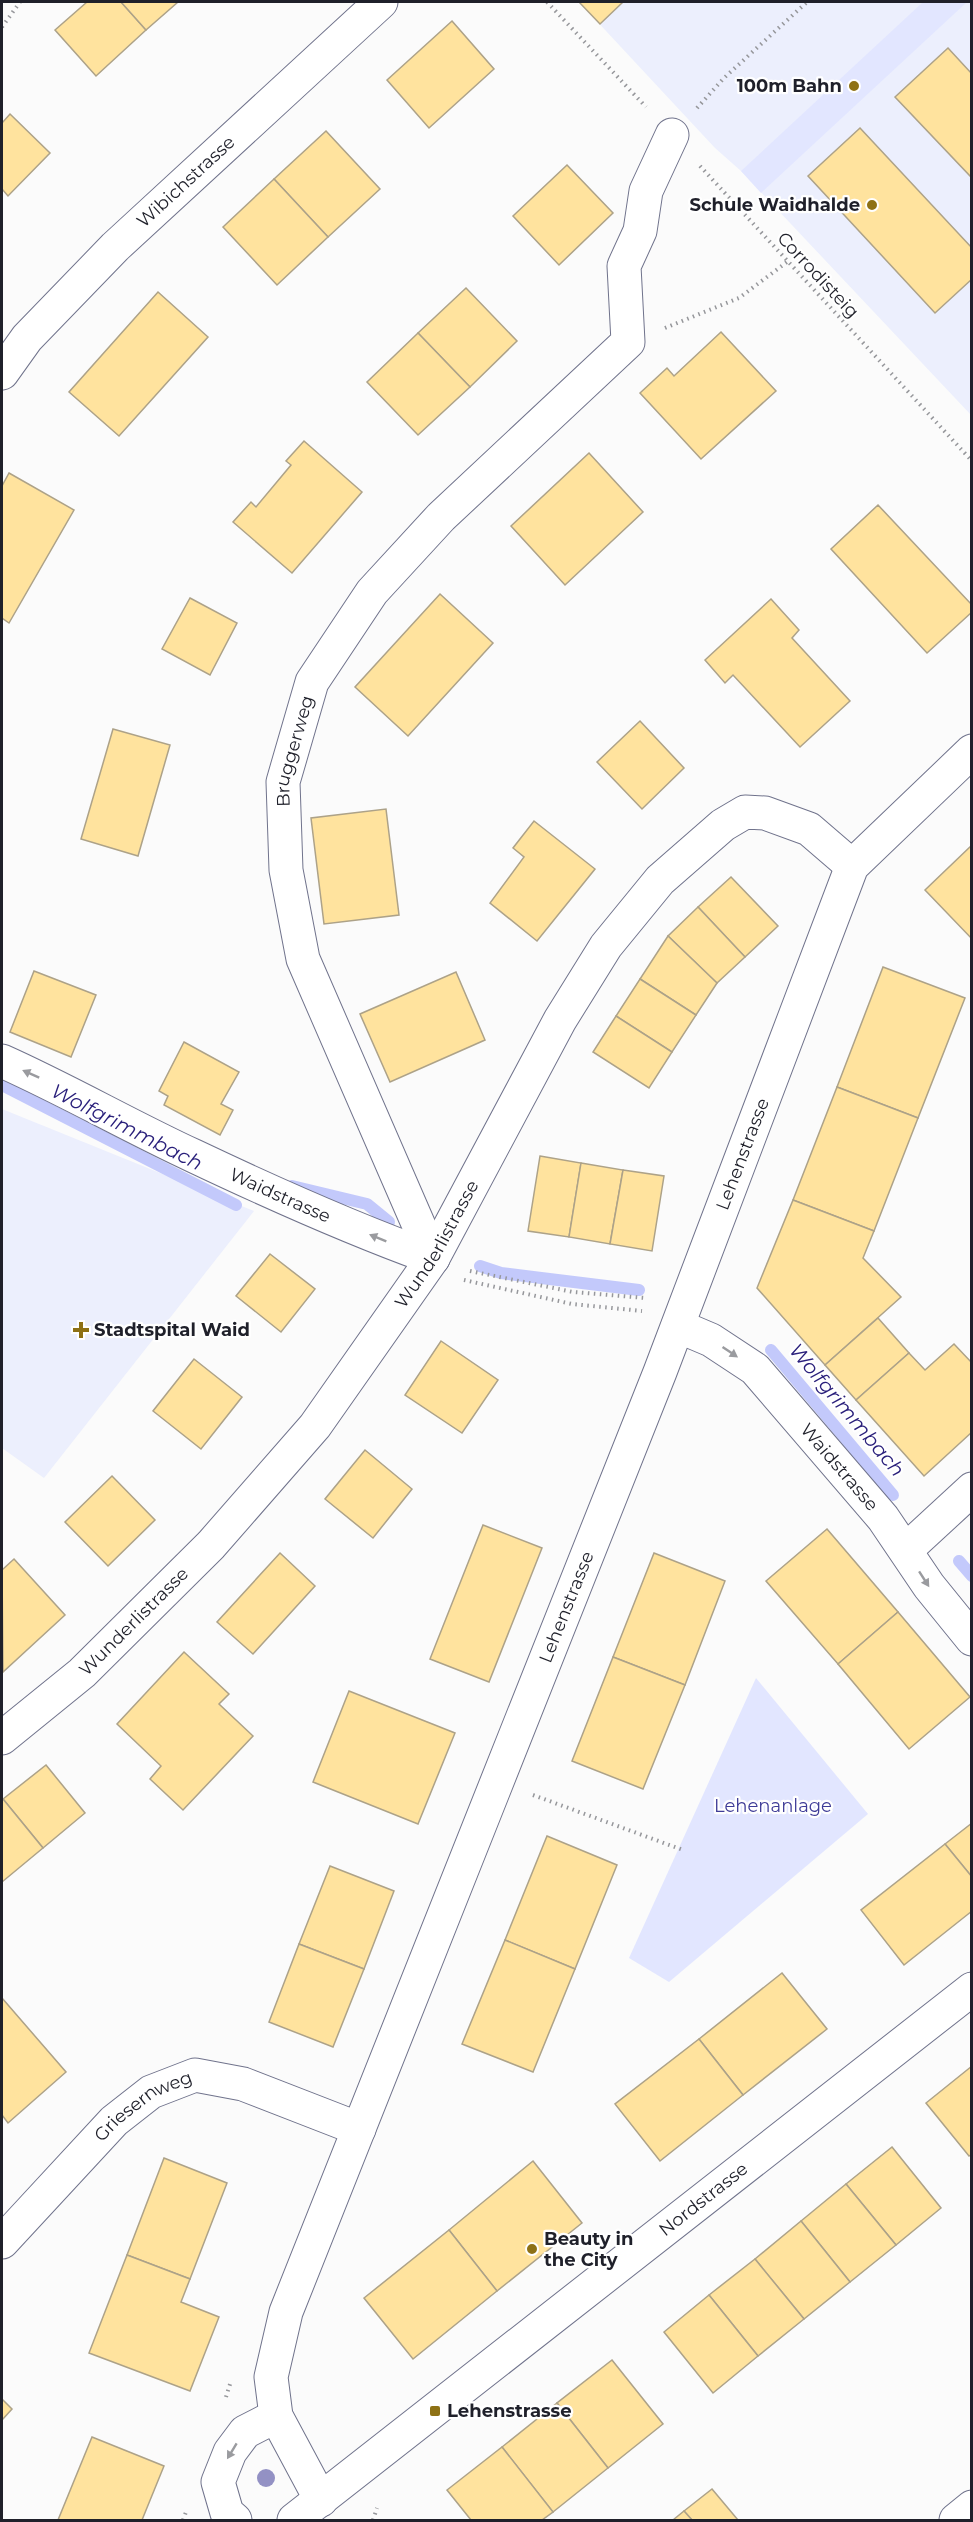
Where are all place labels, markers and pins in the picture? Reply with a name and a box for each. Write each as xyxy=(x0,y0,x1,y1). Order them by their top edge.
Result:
place label: 100m Bahn xyxy=(737,75,842,97)
marker: 100m Bahn xyxy=(847,79,861,93)
place label: Schule Waidhalde xyxy=(690,194,860,216)
marker: Schule Waidhalde xyxy=(865,198,879,212)
place label: Stadtspital Waid xyxy=(94,1319,250,1341)
marker: Stadtspital Waid xyxy=(72,1321,90,1339)
place label: Beauty in the City xyxy=(544,2228,633,2271)
marker: Beauty in the City xyxy=(525,2242,539,2256)
place label: Lehenstrasse xyxy=(447,2400,572,2422)
marker: Lehenstrasse xyxy=(428,2404,442,2418)

